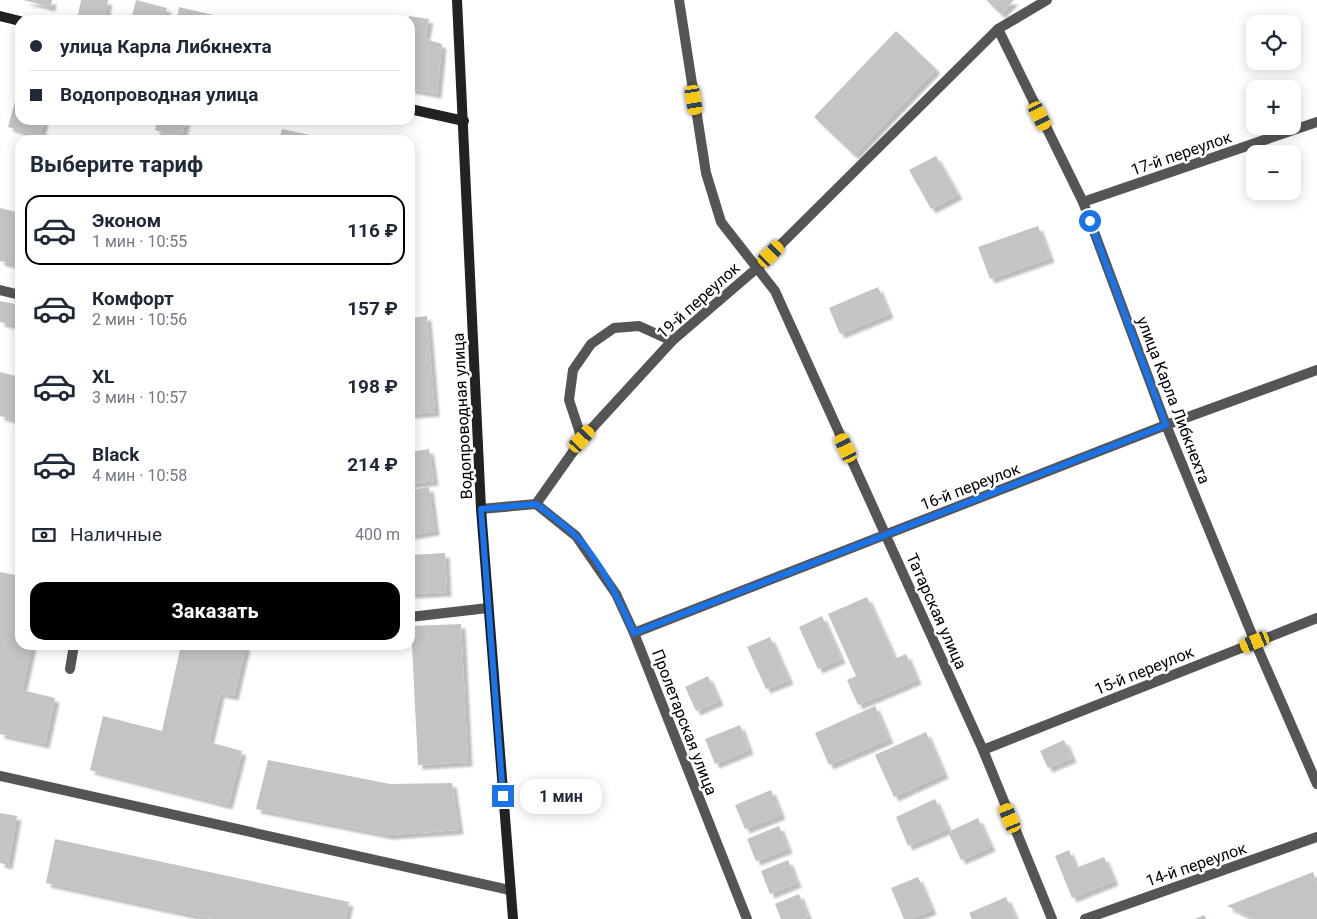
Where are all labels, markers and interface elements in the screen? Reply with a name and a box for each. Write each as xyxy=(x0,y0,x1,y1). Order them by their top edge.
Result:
map controls xyxy=(1246,15,1301,200)
button: locate xyxy=(1246,15,1301,70)
text: улица Карла Либкнехта xyxy=(60,35,272,58)
button: + xyxy=(1246,80,1301,135)
text: Водопроводная улица xyxy=(60,83,258,106)
car xyxy=(684,84,703,116)
car xyxy=(1026,99,1053,133)
street label: 17-й переулок xyxy=(1128,127,1234,180)
button: − xyxy=(1246,145,1301,200)
text: Выберите тариф xyxy=(30,152,203,177)
icon: car xyxy=(32,208,77,253)
text: Эконом xyxy=(92,209,161,232)
route start xyxy=(1079,210,1101,232)
text: 116 ₽ xyxy=(347,219,398,242)
text: 1 мин · 10:55 xyxy=(92,232,187,251)
car xyxy=(755,238,786,270)
street label: 19-й переулок xyxy=(653,258,744,343)
icon: car xyxy=(32,286,77,331)
text: Комфорт xyxy=(92,287,174,310)
text: 157 ₽ xyxy=(347,297,398,320)
text: 2 мин · 10:56 xyxy=(92,310,187,329)
street label: улица Карла Либкнехта xyxy=(1133,314,1214,486)
street label: Водопроводная улица xyxy=(449,332,476,500)
icon: car xyxy=(32,364,77,409)
text: XL xyxy=(92,365,114,388)
text: 198 ₽ xyxy=(347,375,398,398)
text: 3 мин · 10:57 xyxy=(92,388,187,407)
car xyxy=(566,423,597,455)
car xyxy=(832,431,859,465)
icon: car xyxy=(32,442,77,487)
text: Black xyxy=(92,443,139,466)
text: 214 ₽ xyxy=(347,453,398,476)
street label: 16-й переулок xyxy=(918,459,1023,514)
text: 4 мин · 10:58 xyxy=(92,466,187,485)
icon: cash xyxy=(30,521,58,549)
text: Наличные xyxy=(70,523,162,546)
text: 400 m xyxy=(355,525,400,544)
street label: Татарская улица xyxy=(902,550,971,672)
button: Заказать xyxy=(30,582,400,640)
car xyxy=(1238,629,1271,655)
street label: 15-й переулок xyxy=(1092,642,1197,699)
street label: Пролетарская улица xyxy=(648,647,721,798)
callout: 1 мин xyxy=(520,778,603,814)
route end xyxy=(492,785,514,807)
text: 1 мин xyxy=(539,787,583,806)
car xyxy=(997,801,1022,835)
street label: 14-й переулок xyxy=(1143,838,1249,891)

